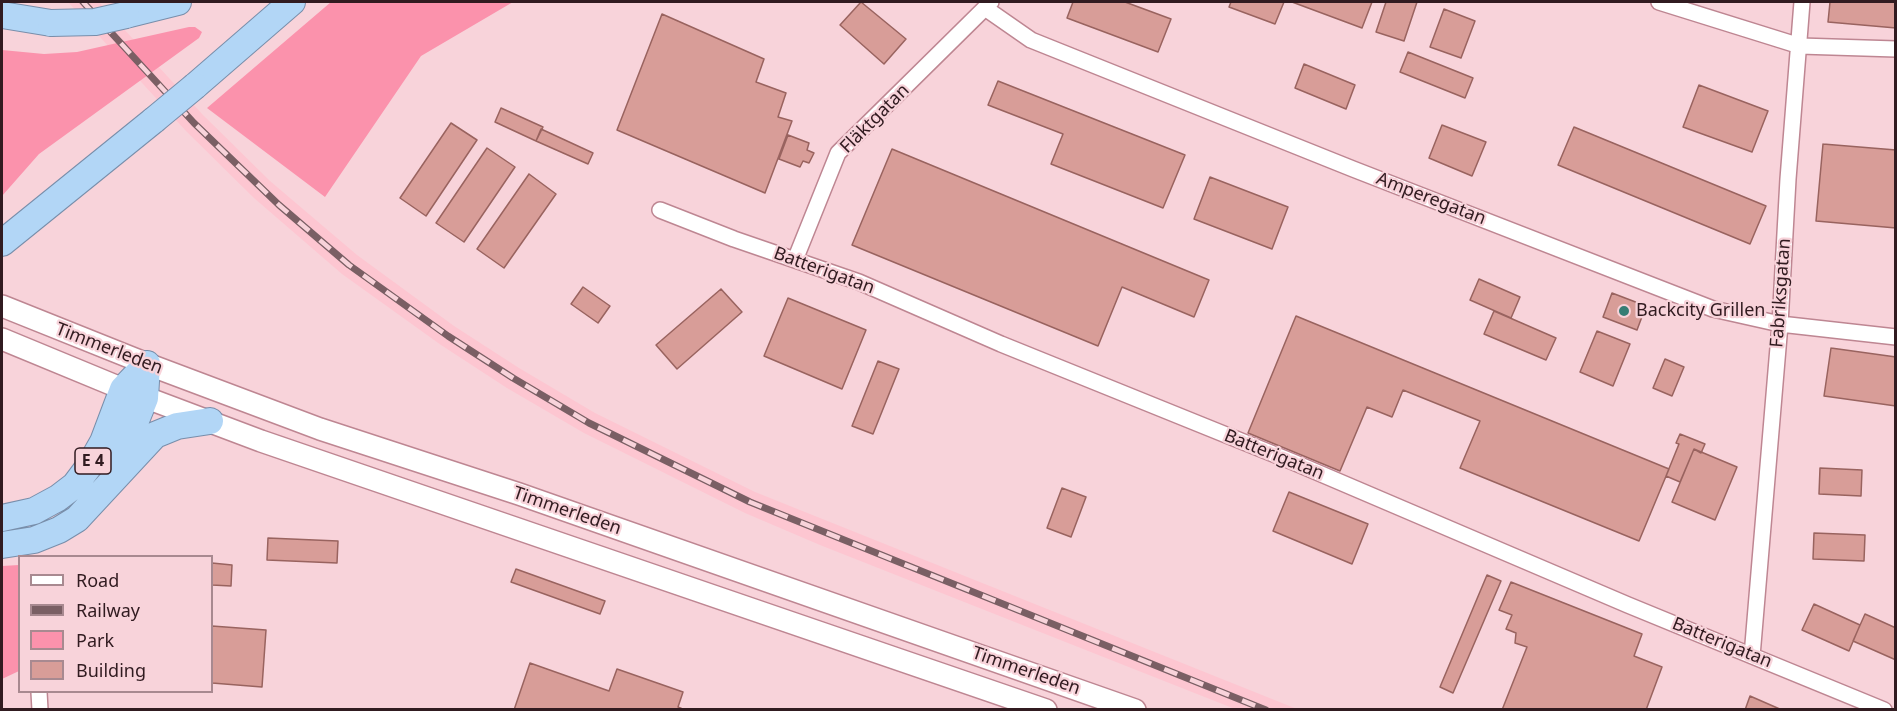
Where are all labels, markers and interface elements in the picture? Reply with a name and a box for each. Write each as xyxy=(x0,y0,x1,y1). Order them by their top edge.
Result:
street label: Fläktgatan xyxy=(836,80,914,158)
street label: Amperegatan xyxy=(1373,168,1489,230)
street label: Fabriksgatan xyxy=(1766,238,1796,348)
street label: Batterigatan xyxy=(771,243,877,299)
place label: Backcity Grillen xyxy=(1636,300,1765,322)
marker: Backcity Grillen xyxy=(1617,304,1631,318)
street label: Timmerleden xyxy=(52,319,166,379)
street label: Batterigatan xyxy=(1221,425,1327,485)
road number: E 4 xyxy=(75,448,111,474)
street label: Timmerleden xyxy=(510,482,624,540)
legend xyxy=(18,555,213,693)
text: Road xyxy=(76,568,119,592)
text: Railway xyxy=(76,598,140,622)
street label: Batterigatan xyxy=(1669,613,1775,673)
text: Park xyxy=(76,628,114,652)
street label: Timmerleden xyxy=(969,642,1083,700)
text: Building xyxy=(76,658,146,682)

